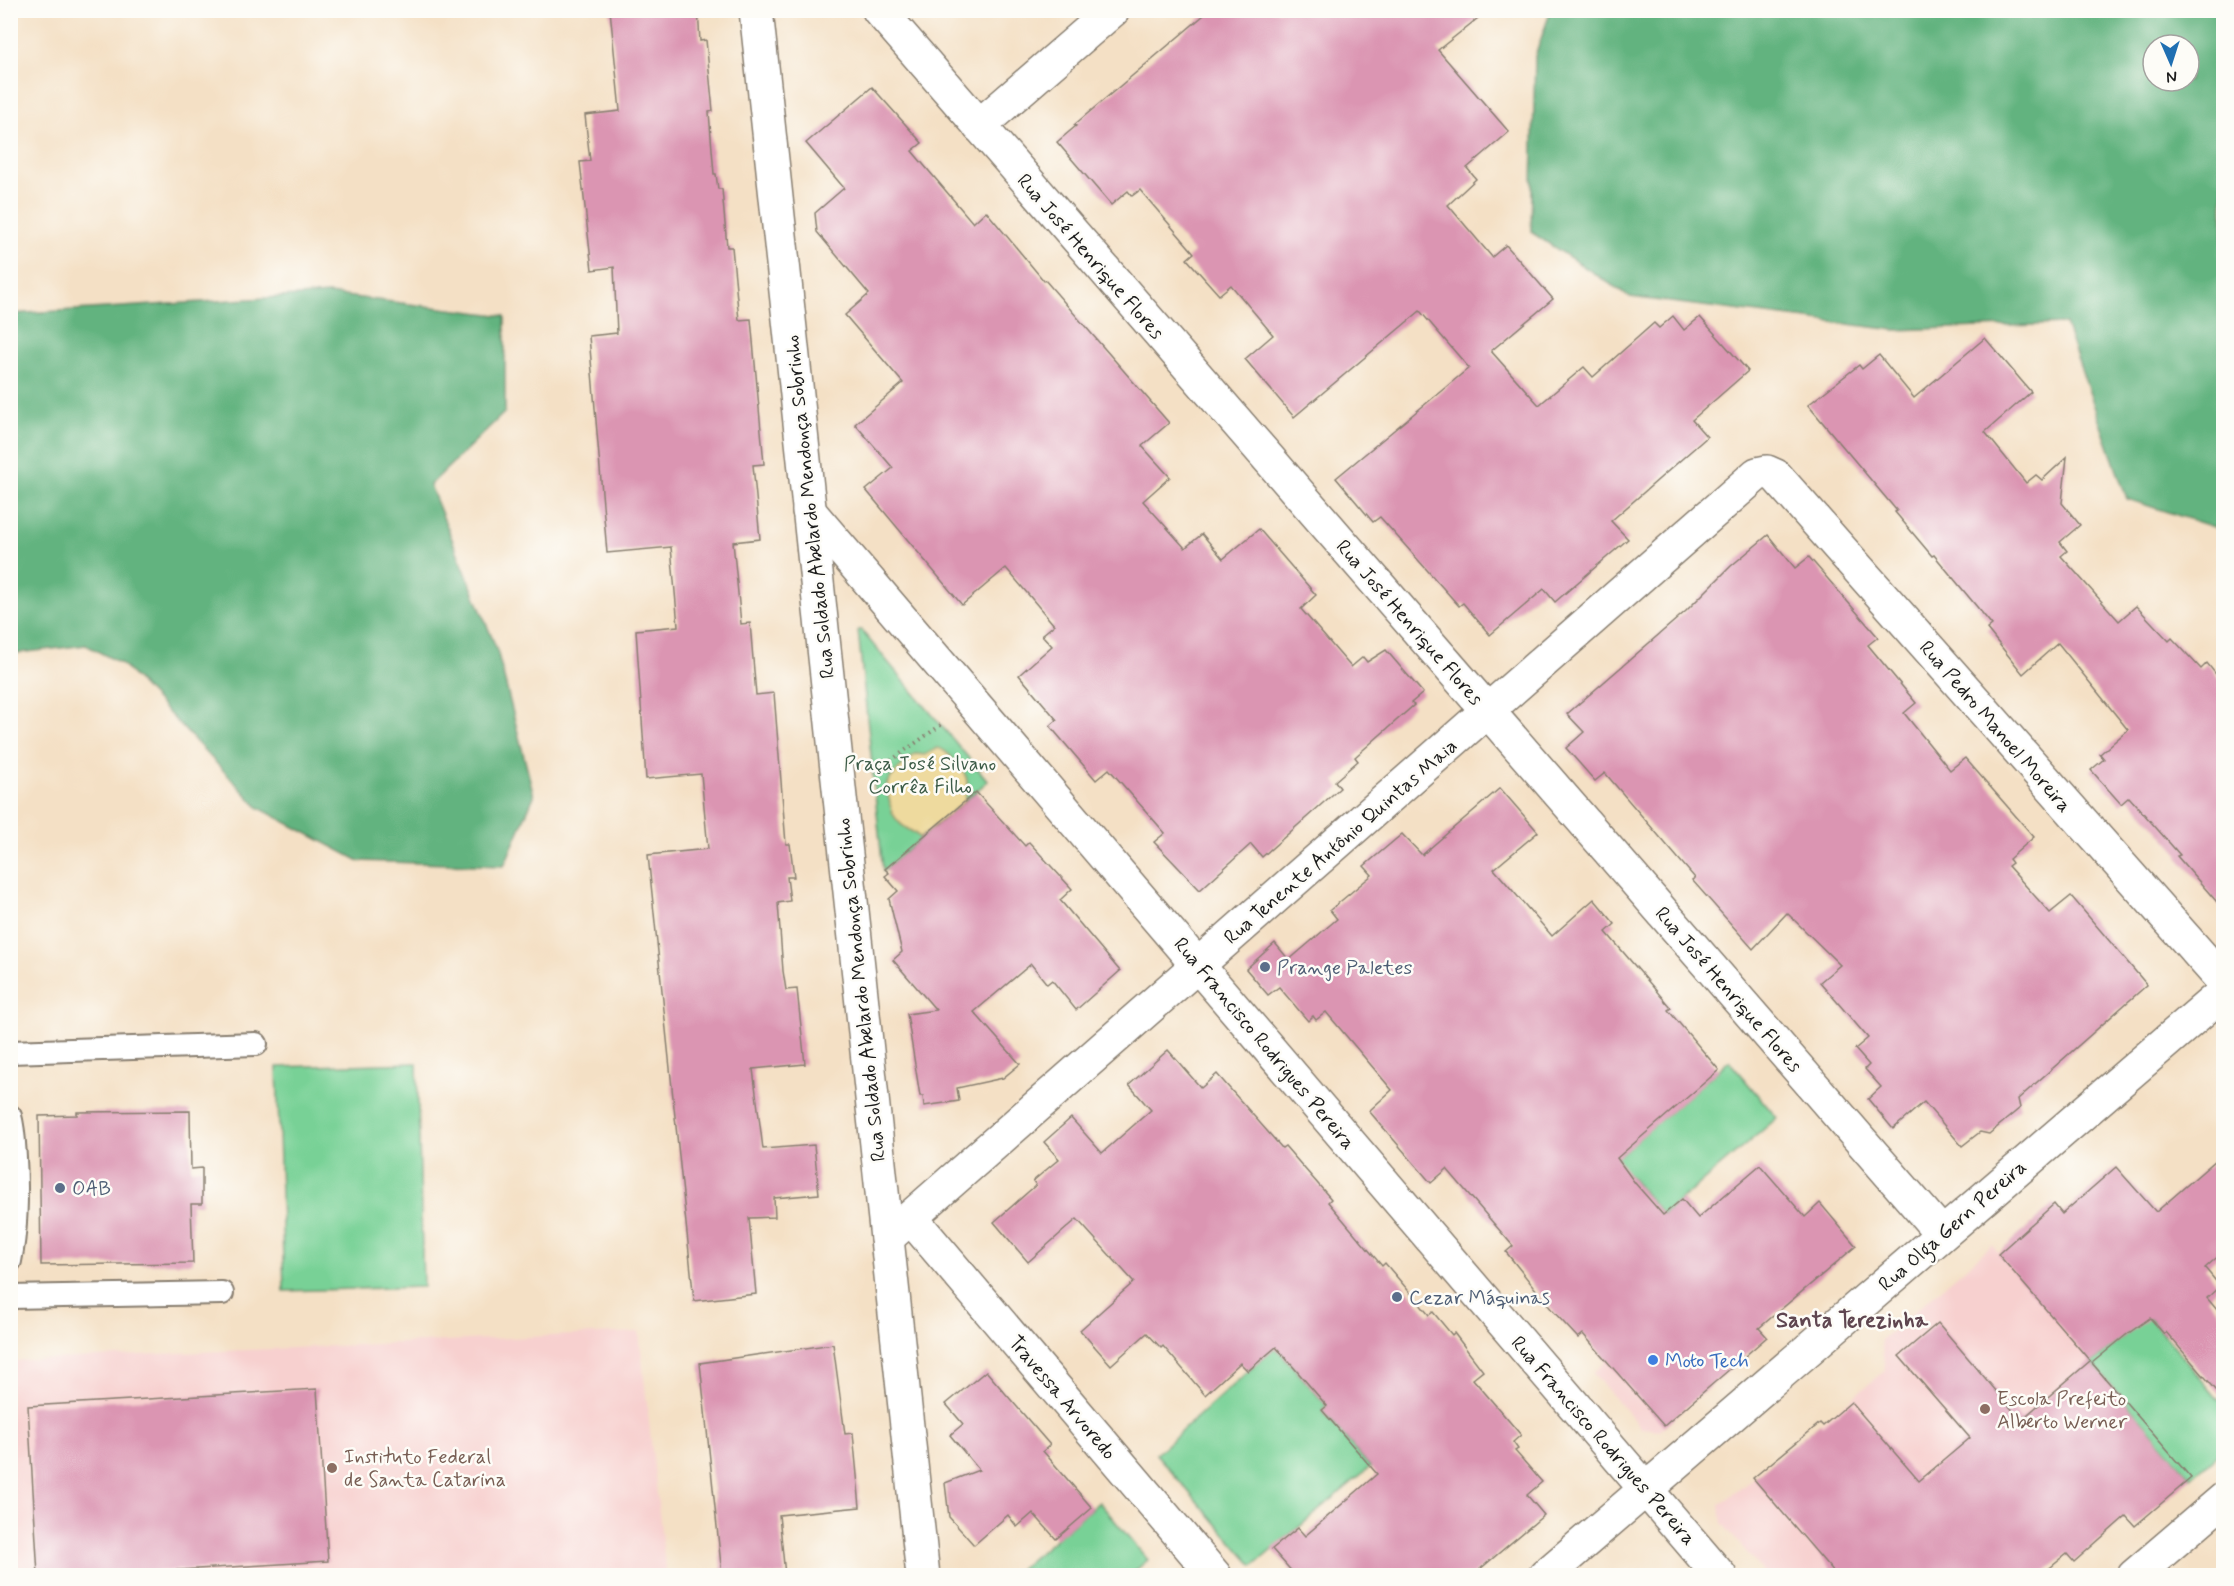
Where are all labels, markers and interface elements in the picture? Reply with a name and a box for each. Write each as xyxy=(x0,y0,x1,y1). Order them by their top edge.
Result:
north arrow xyxy=(2141,33,2201,93)
text: N xyxy=(2166,66,2178,87)
street label: Rua José Henrique Flores xyxy=(1010,168,1170,346)
street label: Rua Soldado Abelardo Mendonça Sobrinho xyxy=(779,334,842,680)
street label: Rua José Henrique Flores xyxy=(1329,534,1489,712)
street label: Rua Pedro Manoel Moreira xyxy=(1913,635,2077,819)
street label: Rua Tenente Antônio Quintas Maia xyxy=(1218,733,1464,951)
park label: Praça José Silvano Corrêa Filho xyxy=(844,751,996,801)
street label: Rua Soldado Abelardo Mendonça Sobrinho xyxy=(830,817,893,1163)
street label: Rua José Henrique Flores xyxy=(1648,901,1808,1079)
street label: Rua Francisco Rodrigues Pereira xyxy=(1167,932,1361,1156)
place label: Prange Paletes xyxy=(1277,955,1413,982)
marker: Prange Paletes xyxy=(1258,960,1272,974)
street label: Rua Olga Gern Pereira xyxy=(1873,1154,2034,1300)
place label: OAB xyxy=(72,1176,111,1203)
marker: OAB xyxy=(53,1181,67,1195)
place label: Cezar Máquinas xyxy=(1409,1285,1550,1312)
marker: Cezar Máquinas xyxy=(1390,1290,1404,1304)
district label: Santa Terezinha xyxy=(1776,1307,1929,1335)
street label: Travessa Arvoredo xyxy=(1002,1330,1122,1466)
street label: Rua Francisco Rodrigues Pereira xyxy=(1504,1330,1701,1552)
place label: Moto Tech xyxy=(1665,1348,1749,1375)
marker: Moto Tech xyxy=(1646,1353,1660,1367)
place label: Escola Prefeito Alberto Werner xyxy=(1997,1386,2128,1436)
marker: Escola Prefeito Alberto Werner xyxy=(1978,1402,1992,1416)
place label: Instituto Federal de Santa Catarina xyxy=(344,1444,506,1494)
marker: Instituto Federal de Santa Catarina xyxy=(325,1461,339,1475)

